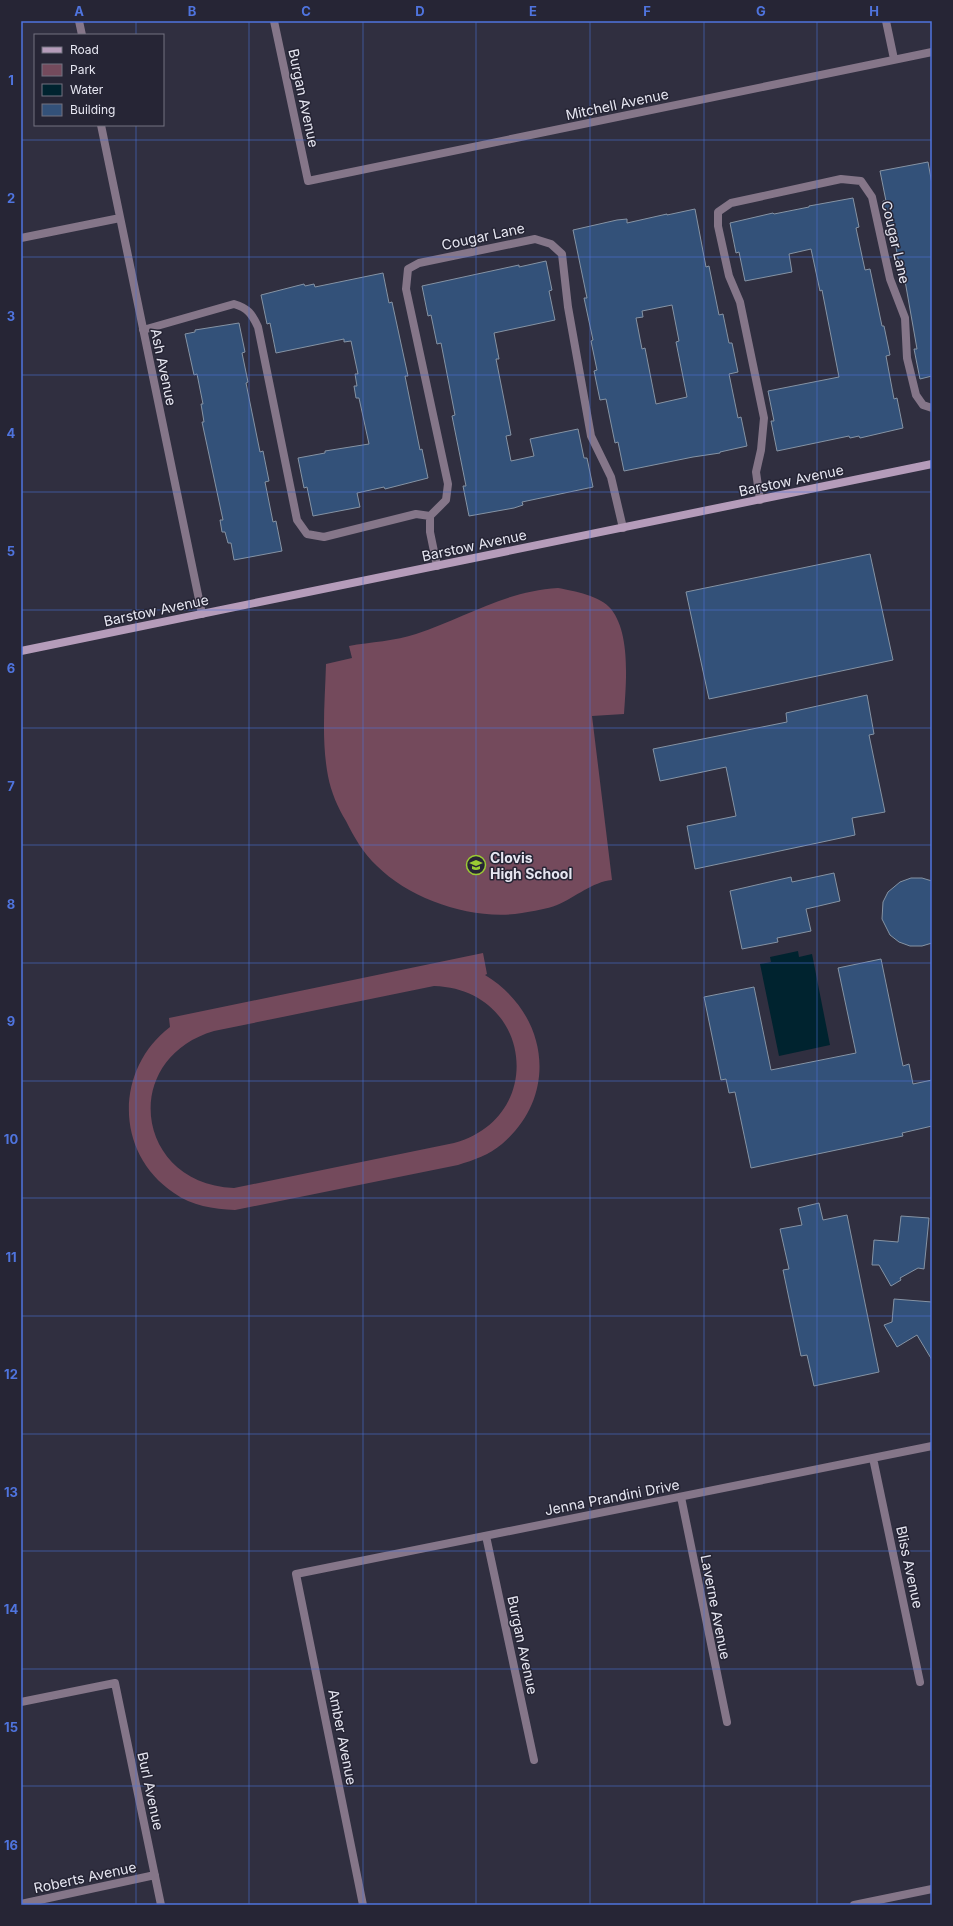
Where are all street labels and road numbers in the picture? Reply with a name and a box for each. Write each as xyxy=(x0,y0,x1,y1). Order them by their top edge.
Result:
street label: Burgan Avenue xyxy=(285,47,323,149)
street label: Mitchell Avenue xyxy=(564,85,670,123)
street label: Cougar Lane xyxy=(878,199,914,285)
street label: Cougar Lane xyxy=(440,219,526,253)
street label: Ash Avenue xyxy=(148,327,180,407)
street label: Barstow Avenue xyxy=(737,461,845,499)
street label: Barstow Avenue xyxy=(420,526,528,564)
street label: Barstow Avenue xyxy=(102,591,210,629)
street label: Jenna Prandini Drive xyxy=(543,1476,681,1518)
street label: Bliss Avenue xyxy=(893,1524,927,1610)
street label: Laverne Avenue xyxy=(698,1553,734,1661)
street label: Burgan Avenue xyxy=(504,1594,542,1696)
street label: Amber Avenue xyxy=(325,1688,361,1786)
street label: Burl Avenue xyxy=(134,1750,168,1832)
street label: Roberts Avenue xyxy=(32,1858,138,1896)

